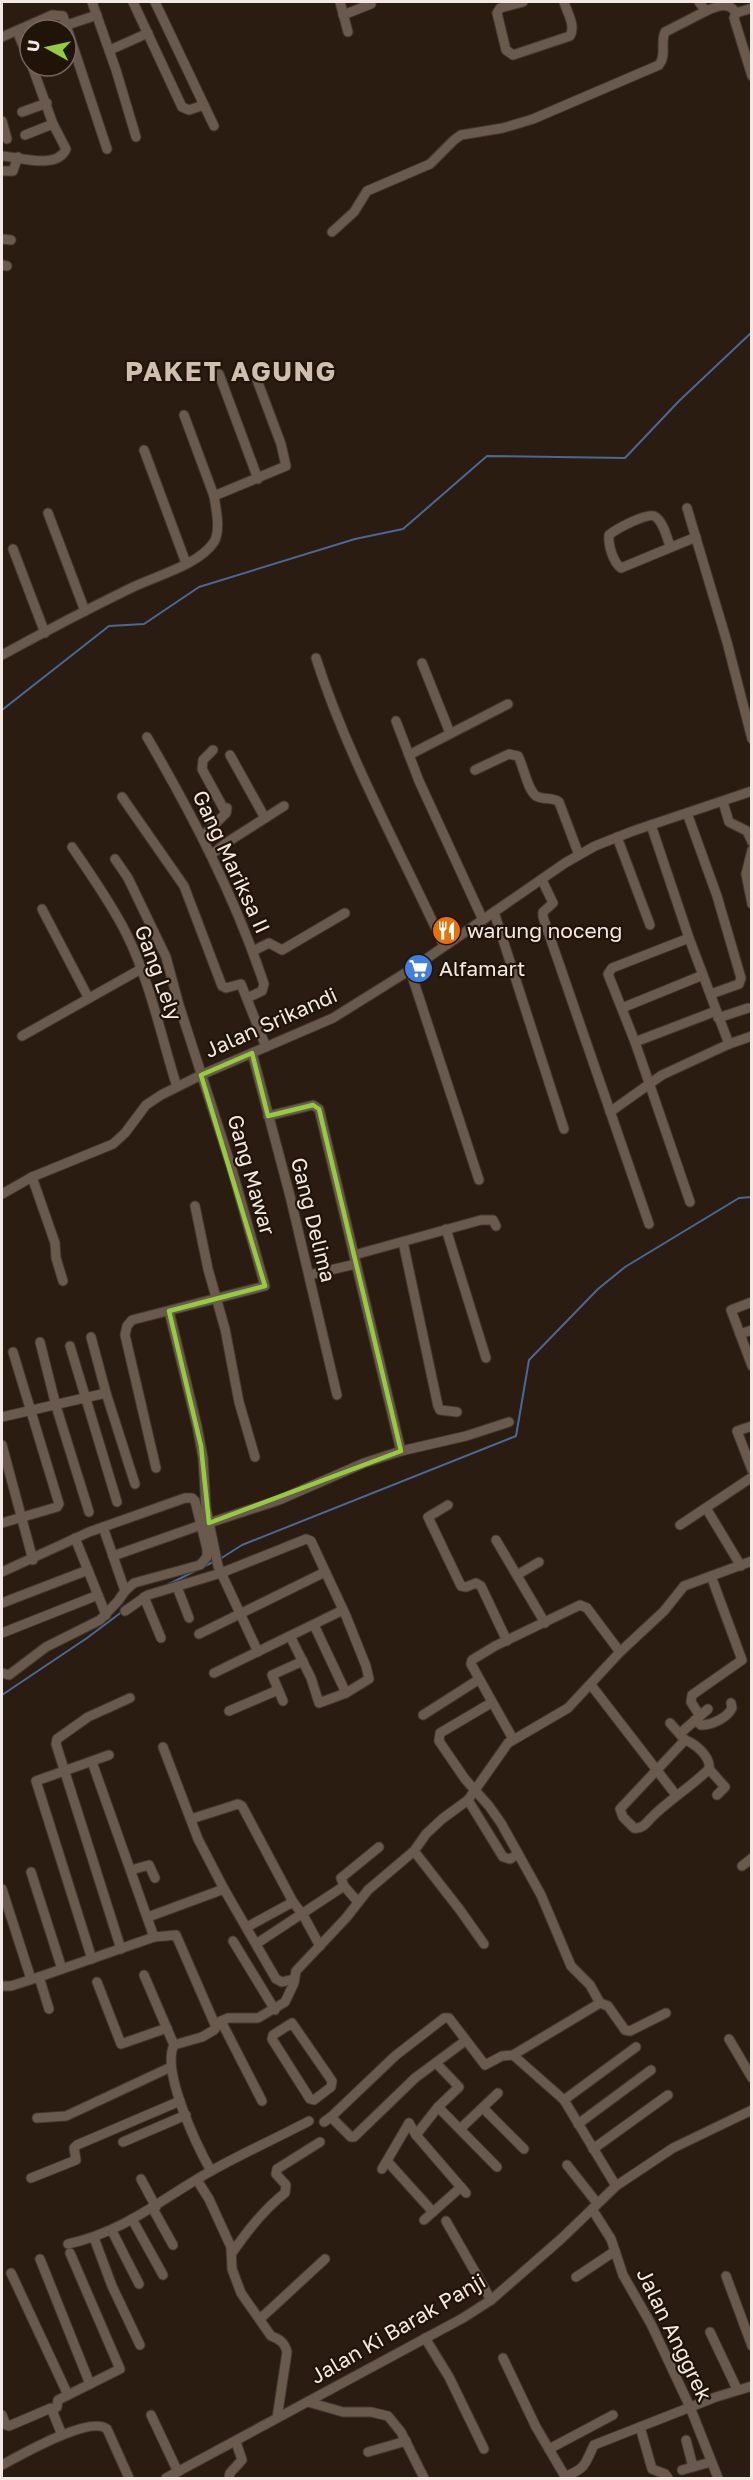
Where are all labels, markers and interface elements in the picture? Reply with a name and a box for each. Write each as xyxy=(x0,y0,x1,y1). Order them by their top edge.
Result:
north arrow xyxy=(18,18,78,78)
text: U xyxy=(22,39,44,53)
district label: PAKET AGUNG xyxy=(125,355,337,387)
street label: Gang Mariksa II xyxy=(187,786,276,937)
restaurant icon: warung noceng xyxy=(430,915,462,947)
place label: warung noceng xyxy=(467,917,622,943)
street label: Gang Lely xyxy=(130,921,188,1024)
supermarket icon: Alfamart xyxy=(402,953,434,985)
place label: Alfamart xyxy=(439,955,526,981)
street label: Jalan Srikandi xyxy=(200,981,341,1063)
street label: Gang Mawar xyxy=(222,1111,282,1238)
street label: Gang Delima xyxy=(286,1155,342,1285)
street label: Jalan Anggrek xyxy=(631,2264,718,2406)
street label: Jalan Ki Barak Panji xyxy=(305,2267,490,2389)

